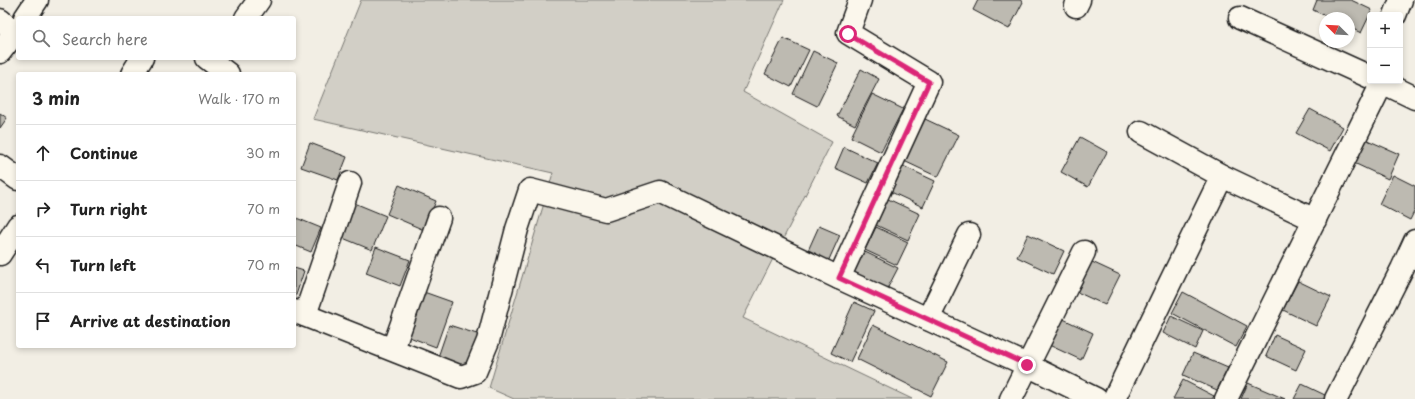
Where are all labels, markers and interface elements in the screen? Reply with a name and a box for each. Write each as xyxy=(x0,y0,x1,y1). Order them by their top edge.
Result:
north arrow xyxy=(1319,12,1355,48)
map controls xyxy=(1367,12,1403,84)
button: + xyxy=(1367,12,1403,48)
search box xyxy=(16,16,296,60)
route start xyxy=(839,25,857,43)
icon: search xyxy=(30,27,52,49)
text: Search here xyxy=(62,27,148,50)
button: − xyxy=(1367,48,1403,84)
text: 3 min xyxy=(32,85,80,111)
text: Walk · 170 m xyxy=(198,89,280,108)
text: Continue xyxy=(70,141,138,164)
icon: ahead xyxy=(32,142,54,164)
text: 30 m xyxy=(246,143,280,162)
text: Turn right xyxy=(70,197,147,220)
icon: right xyxy=(32,198,54,220)
text: 70 m xyxy=(247,199,280,218)
text: Turn left xyxy=(70,253,136,276)
icon: left xyxy=(32,254,54,276)
text: 70 m xyxy=(247,255,280,274)
text: Arrive at destination xyxy=(70,309,231,332)
icon: arrive xyxy=(32,310,54,332)
route end xyxy=(1018,356,1036,374)

